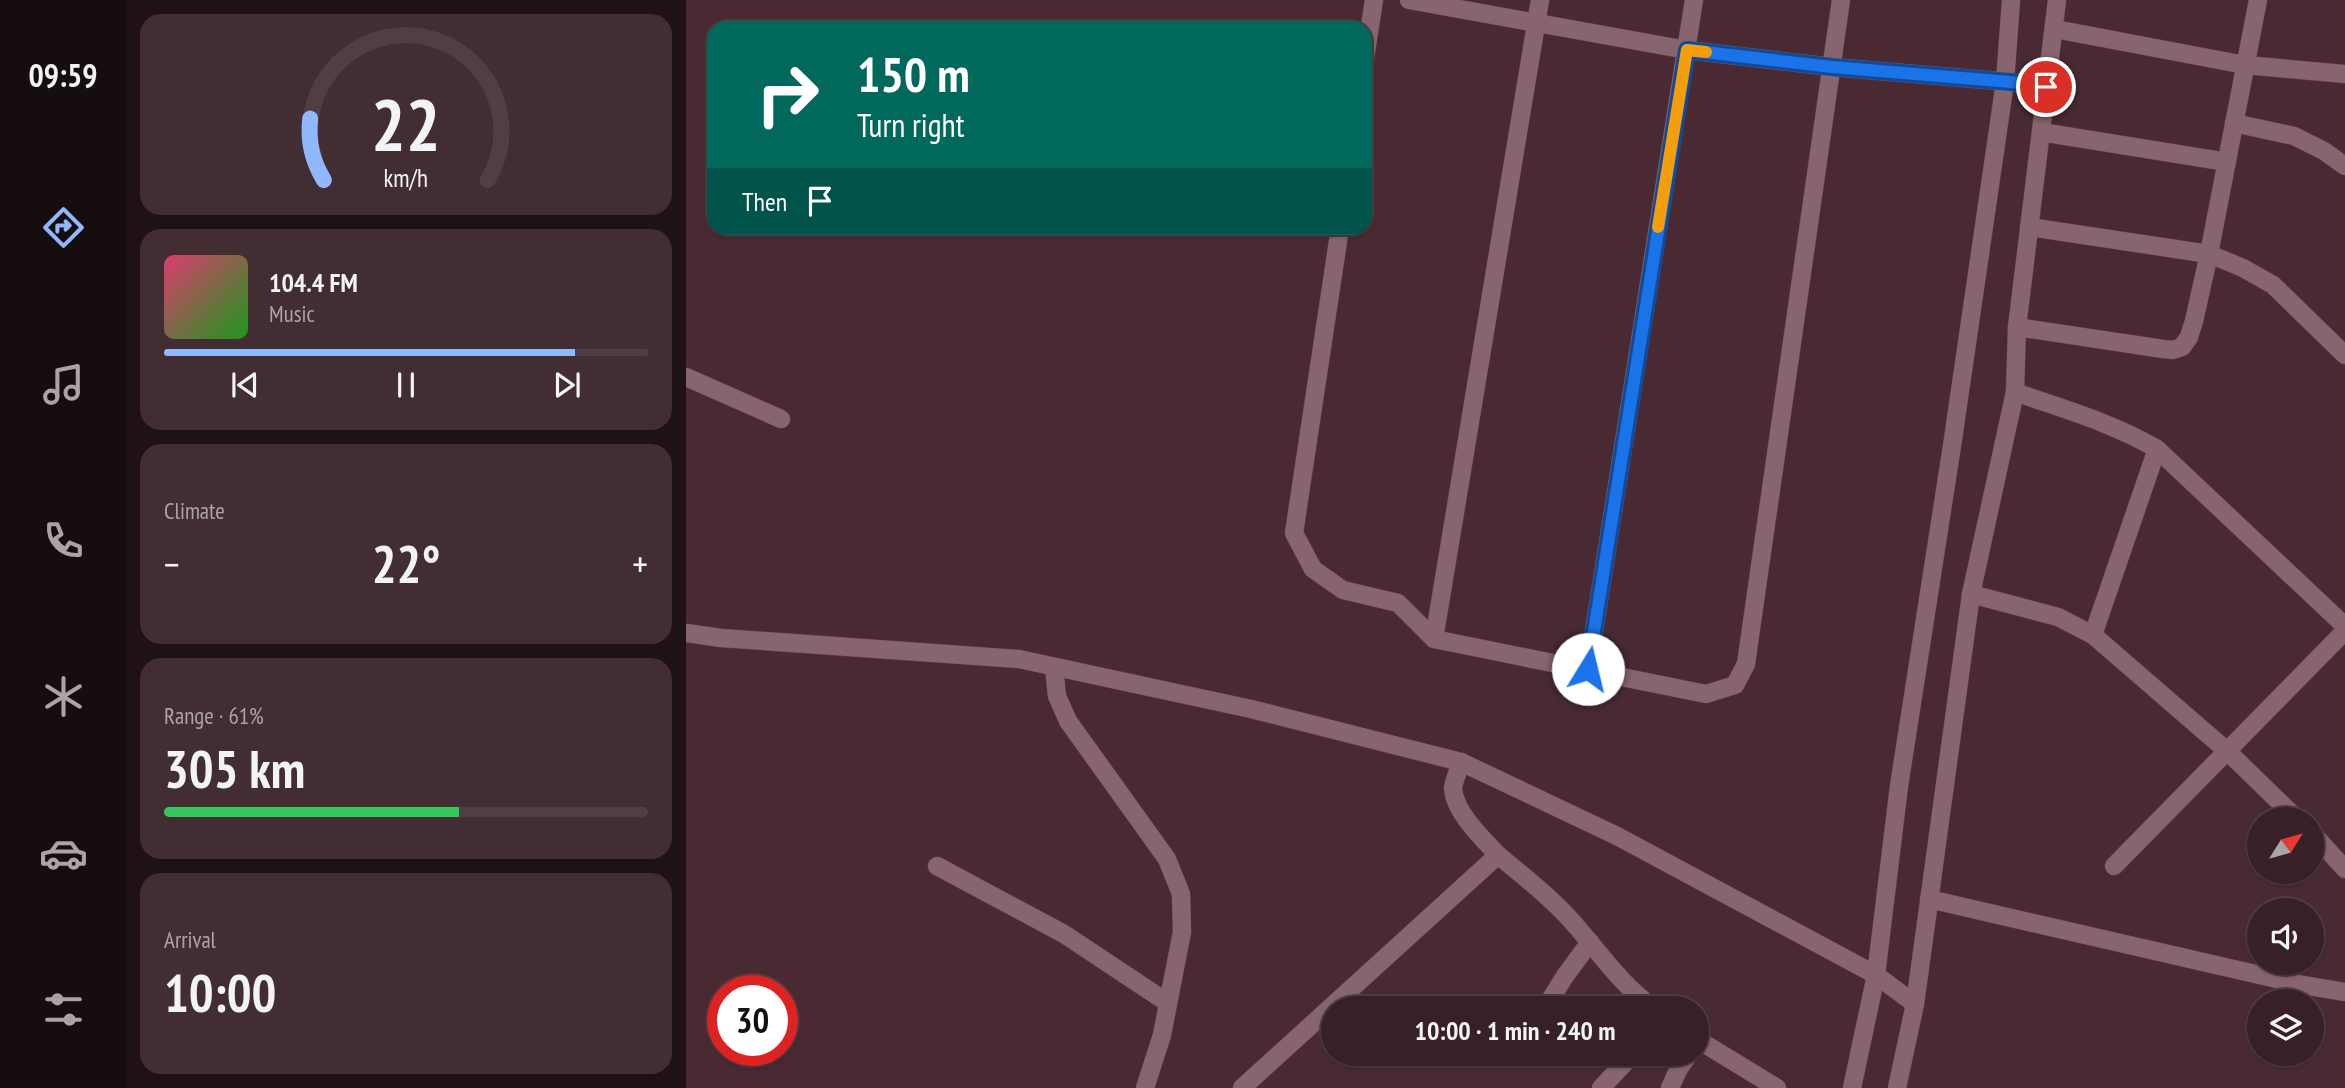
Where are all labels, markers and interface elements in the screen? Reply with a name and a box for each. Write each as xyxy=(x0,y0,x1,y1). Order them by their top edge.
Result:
text: 150 m xyxy=(857,42,970,106)
icon: right xyxy=(742,49,833,140)
text: 09:59 xyxy=(28,54,98,96)
pin xyxy=(2016,57,2076,117)
icon: arrive xyxy=(2027,68,2065,106)
text: 22 xyxy=(371,77,441,171)
text: Turn right xyxy=(857,104,965,146)
text: km/h xyxy=(384,162,428,194)
icon: arrive xyxy=(801,182,839,220)
text: Then xyxy=(742,185,787,218)
icon: directions xyxy=(39,203,88,252)
text: 104.4 FM xyxy=(269,266,358,299)
text: Music xyxy=(269,299,315,328)
icon: music xyxy=(39,360,88,409)
icon: previous xyxy=(226,366,264,404)
icon: pause xyxy=(387,366,425,404)
icon: next xyxy=(548,366,586,404)
text: Climate xyxy=(164,496,225,525)
icon: phone xyxy=(39,516,88,565)
text: 22° xyxy=(372,530,440,597)
text: − xyxy=(164,539,180,588)
text: + xyxy=(632,539,648,588)
position arrow xyxy=(1551,632,1625,706)
icon: climate xyxy=(39,672,88,721)
text: Range · 61% xyxy=(164,701,264,730)
text: 305 km xyxy=(164,735,305,802)
north arrow xyxy=(2247,807,2324,884)
map controls xyxy=(2247,807,2324,1066)
icon: car xyxy=(39,829,88,878)
button: sound xyxy=(2247,898,2324,975)
text: Arrival xyxy=(164,925,216,954)
text: 10:00 xyxy=(164,959,276,1026)
speed limit sign: 30 xyxy=(707,975,798,1066)
icon: filters xyxy=(39,985,88,1034)
button: layers xyxy=(2247,989,2324,1066)
text: 10:00 · 1 min · 240 m xyxy=(1415,1014,1615,1047)

